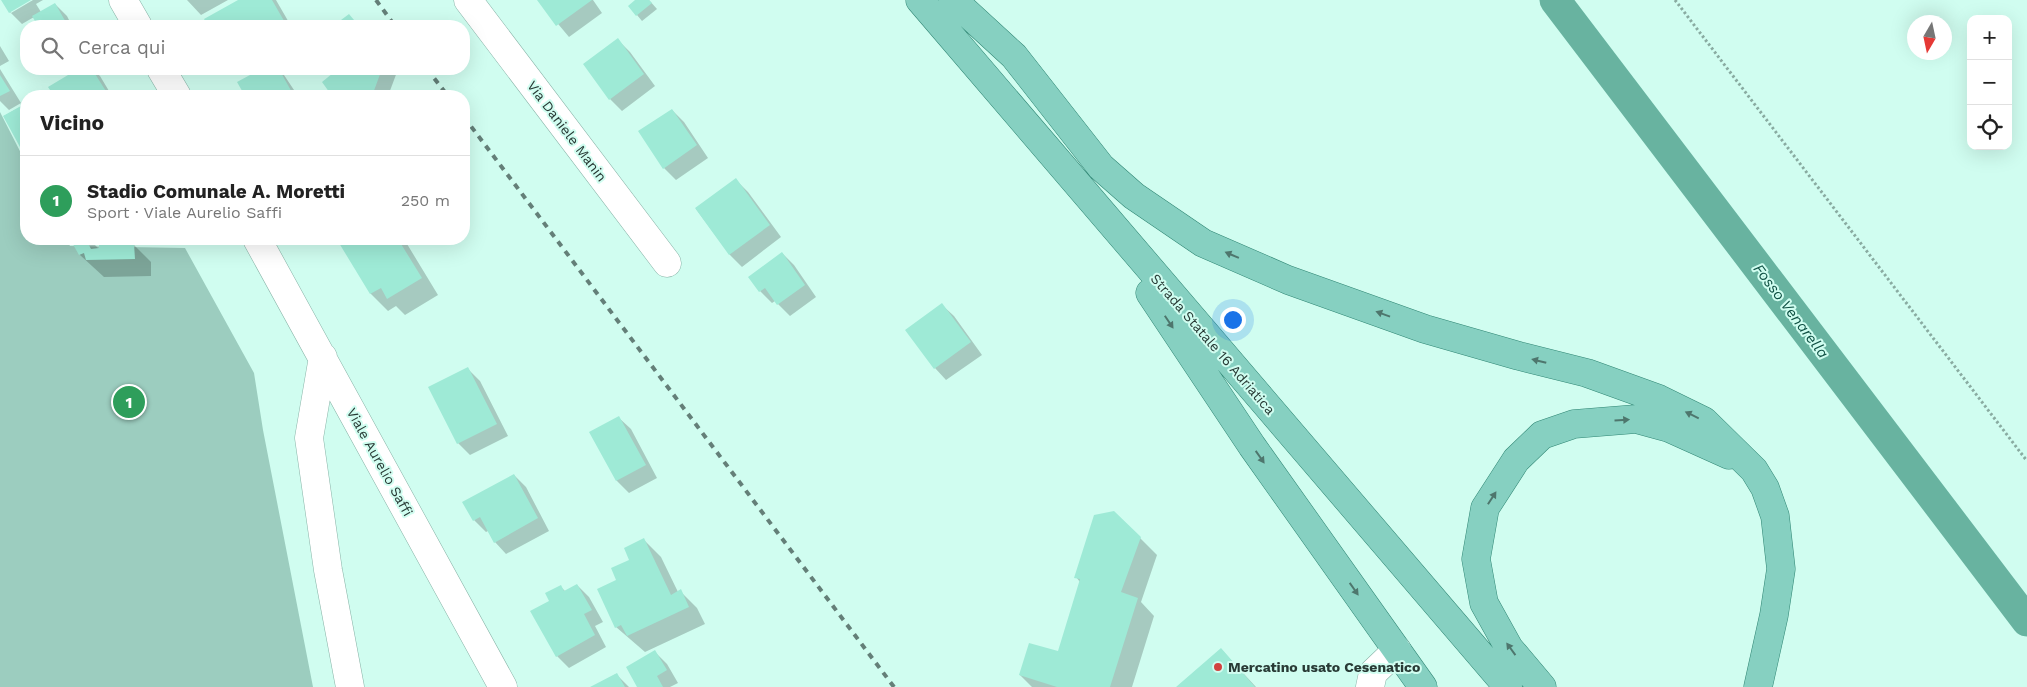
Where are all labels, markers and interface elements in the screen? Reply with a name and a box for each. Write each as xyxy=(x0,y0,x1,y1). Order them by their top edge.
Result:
north arrow xyxy=(1907,15,1952,60)
map controls xyxy=(1967,15,2012,150)
button: + xyxy=(1967,15,2012,60)
search box xyxy=(20,20,470,75)
icon: search xyxy=(38,34,66,62)
text: Cerca qui xyxy=(78,36,166,59)
button: − xyxy=(1967,60,2012,105)
street label: Via Daniele Manin xyxy=(524,78,610,184)
button: locate xyxy=(1967,105,2012,150)
text: Vicino xyxy=(40,110,104,135)
text: Stadio Comunale A. Moretti xyxy=(87,180,345,203)
text: 1 xyxy=(53,191,59,210)
text: 250 m xyxy=(401,191,450,210)
text: Sport · Viale Aurelio Saffi xyxy=(87,203,282,222)
one-way arrow xyxy=(1225,251,1239,259)
water label: Fosso Venarella xyxy=(1750,260,1832,362)
street label: Strada Statale 16 Adriatica xyxy=(1148,270,1278,418)
your location xyxy=(1220,307,1246,333)
one-way arrow xyxy=(1376,310,1391,317)
one-way arrow xyxy=(1164,315,1174,328)
one-way arrow xyxy=(1531,357,1546,365)
pin: 1 xyxy=(113,383,145,421)
street label: Viale Aurelio Saffi xyxy=(344,405,416,519)
one-way arrow xyxy=(1684,411,1699,419)
one-way arrow xyxy=(1614,416,1630,424)
one-way arrow xyxy=(1254,450,1265,463)
one-way arrow xyxy=(1487,491,1496,504)
one-way arrow xyxy=(1349,582,1359,596)
one-way arrow xyxy=(1506,642,1516,656)
place label: Mercatino usato Cesenatico xyxy=(1228,659,1420,675)
marker: Mercatino usato Cesenatico xyxy=(1212,661,1224,673)

